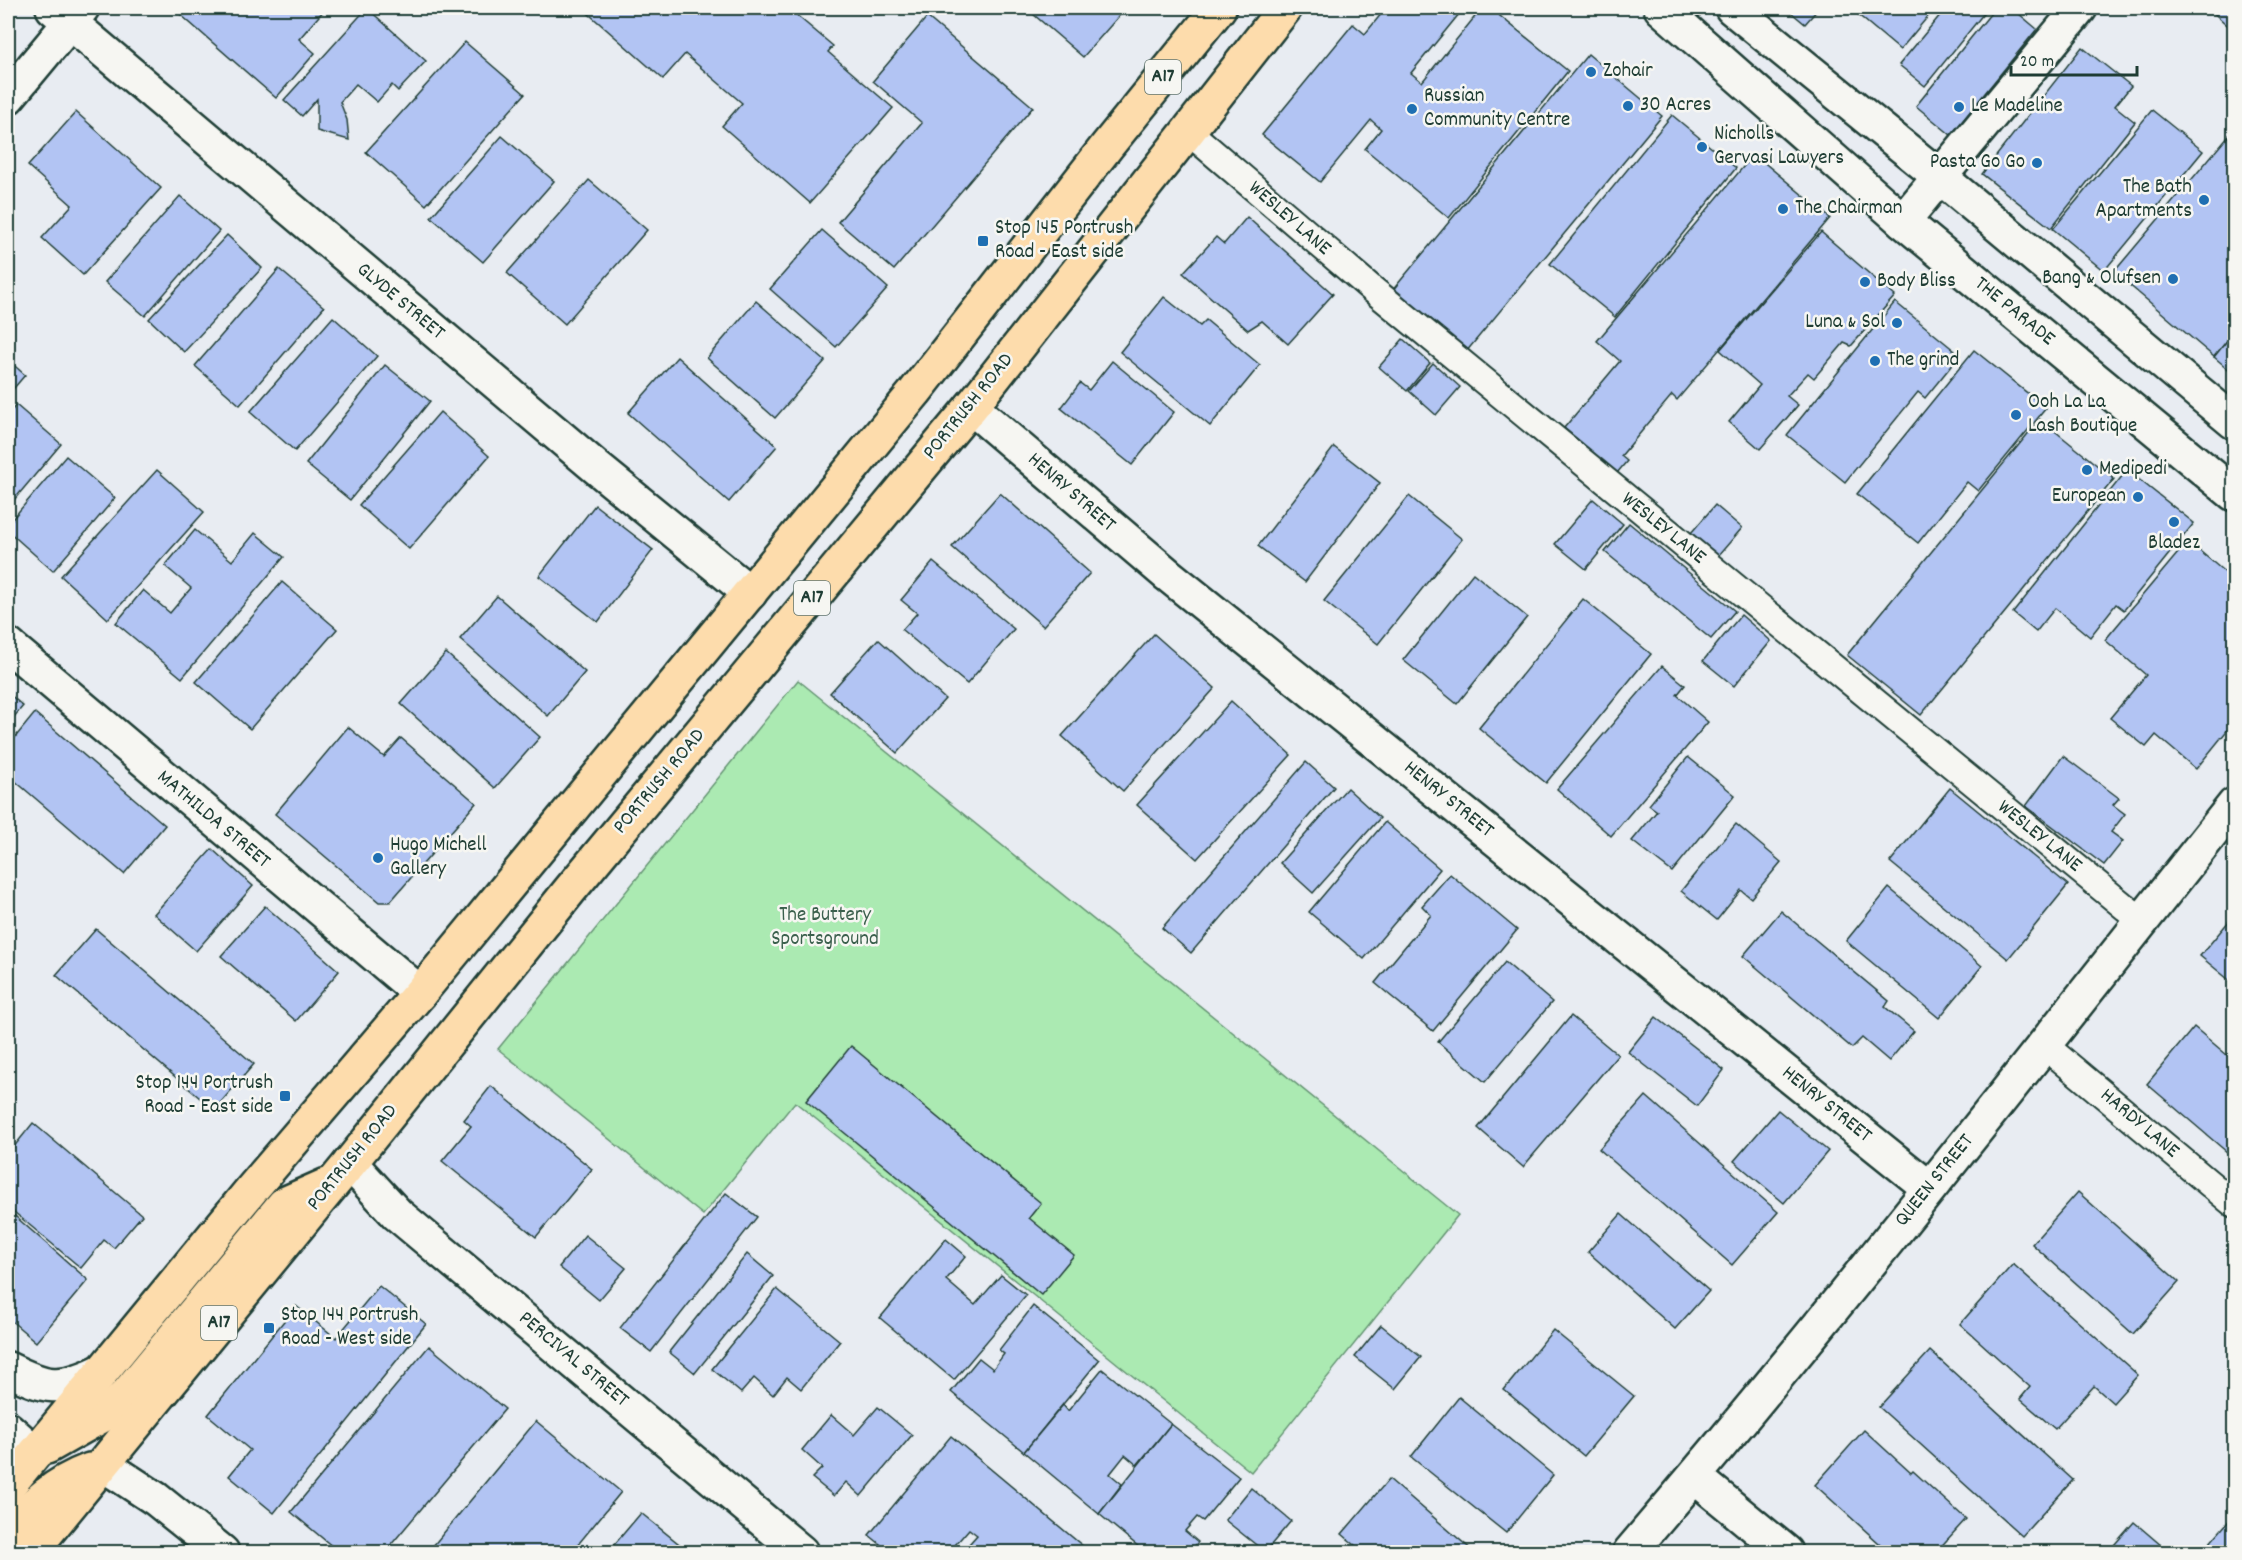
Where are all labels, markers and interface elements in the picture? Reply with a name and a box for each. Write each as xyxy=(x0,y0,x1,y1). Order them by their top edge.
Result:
scale bar xyxy=(2011,39,2137,77)
text: 20 m xyxy=(2020,50,2054,75)
place label: Zohair xyxy=(1603,57,1653,87)
road number: A17 xyxy=(1145,60,1181,94)
marker: Zohair xyxy=(1584,65,1598,79)
place label: Russian Community Centre xyxy=(1424,82,1570,136)
place label: 30 Acres xyxy=(1640,91,1711,121)
place label: Le Madeline xyxy=(1971,92,2063,122)
marker: 30 Acres xyxy=(1621,99,1635,113)
marker: Le Madeline xyxy=(1952,100,1966,114)
marker: Russian Community Centre xyxy=(1405,102,1419,116)
place label: Nicholls Gervasi Lawyers xyxy=(1714,120,1844,174)
marker: Nicholls Gervasi Lawyers xyxy=(1695,140,1709,154)
place label: Pasta Go Go xyxy=(1930,148,2025,178)
marker: Pasta Go Go xyxy=(2030,156,2044,170)
place label: The Bath Apartments xyxy=(2096,173,2192,227)
street label: WESLEY LANE xyxy=(1241,174,1337,264)
marker: The Bath Apartments xyxy=(2197,193,2211,207)
place label: The Chairman xyxy=(1795,194,1903,224)
marker: The Chairman xyxy=(1776,202,1790,216)
place label: Stop 145 Portrush Road - East side xyxy=(995,214,1133,268)
marker: Stop 145 Portrush Road - East side xyxy=(976,234,990,248)
street label: GLYDE STREET xyxy=(349,256,451,348)
place label: Bang & Olufsen xyxy=(2042,264,2161,294)
place label: Body Bliss xyxy=(1877,267,1956,297)
street label: THE PARADE xyxy=(1967,270,2061,354)
marker: Bang & Olufsen xyxy=(2166,272,2180,286)
marker: Body Bliss xyxy=(1858,275,1872,289)
place label: Luna & Sol xyxy=(1805,308,1885,338)
marker: Luna & Sol xyxy=(1890,316,1904,330)
place label: The grind xyxy=(1887,346,1959,376)
street label: PORTRUSH ROAD xyxy=(916,347,1022,467)
marker: The grind xyxy=(1868,354,1882,368)
place label: Ooh La La Lash Boutique xyxy=(2028,388,2137,442)
marker: Ooh La La Lash Boutique xyxy=(2009,408,2023,422)
street label: HENRY STREET xyxy=(1020,446,1122,540)
place label: Medipedi xyxy=(2099,455,2167,485)
marker: Medipedi xyxy=(2080,463,2094,477)
place label: European xyxy=(2052,482,2126,512)
street label: WESLEY LANE xyxy=(1614,485,1712,573)
marker: European xyxy=(2131,490,2145,504)
marker: Bladez xyxy=(2167,515,2181,529)
place label: Bladez xyxy=(2148,529,2200,559)
road number: A17 xyxy=(794,581,830,615)
street label: PORTRUSH ROAD xyxy=(607,722,713,841)
street label: HENRY STREET xyxy=(1396,754,1500,846)
street label: MATHILDA STREET xyxy=(150,763,277,877)
street label: WESLEY LANE xyxy=(1990,793,2088,881)
place label: Hugo Michell Gallery xyxy=(390,831,487,885)
marker: Hugo Michell Gallery xyxy=(371,851,385,865)
park label: The Buttery Sportsground xyxy=(771,901,879,955)
street label: HENRY STREET xyxy=(1774,1059,1878,1151)
place label: Stop 144 Portrush Road - East side xyxy=(136,1069,273,1123)
street label: HARDY LANE xyxy=(2093,1082,2186,1167)
marker: Stop 144 Portrush Road - East side xyxy=(278,1089,292,1103)
street label: PORTRUSH ROAD xyxy=(300,1098,406,1218)
street label: QUEEN STREET xyxy=(1888,1128,1982,1234)
place label: Stop 144 Portrush Road - West side xyxy=(281,1301,418,1355)
street label: PERCIVAL STREET xyxy=(511,1305,635,1416)
road number: A17 xyxy=(201,1306,237,1340)
marker: Stop 144 Portrush Road - West side xyxy=(262,1321,276,1335)

